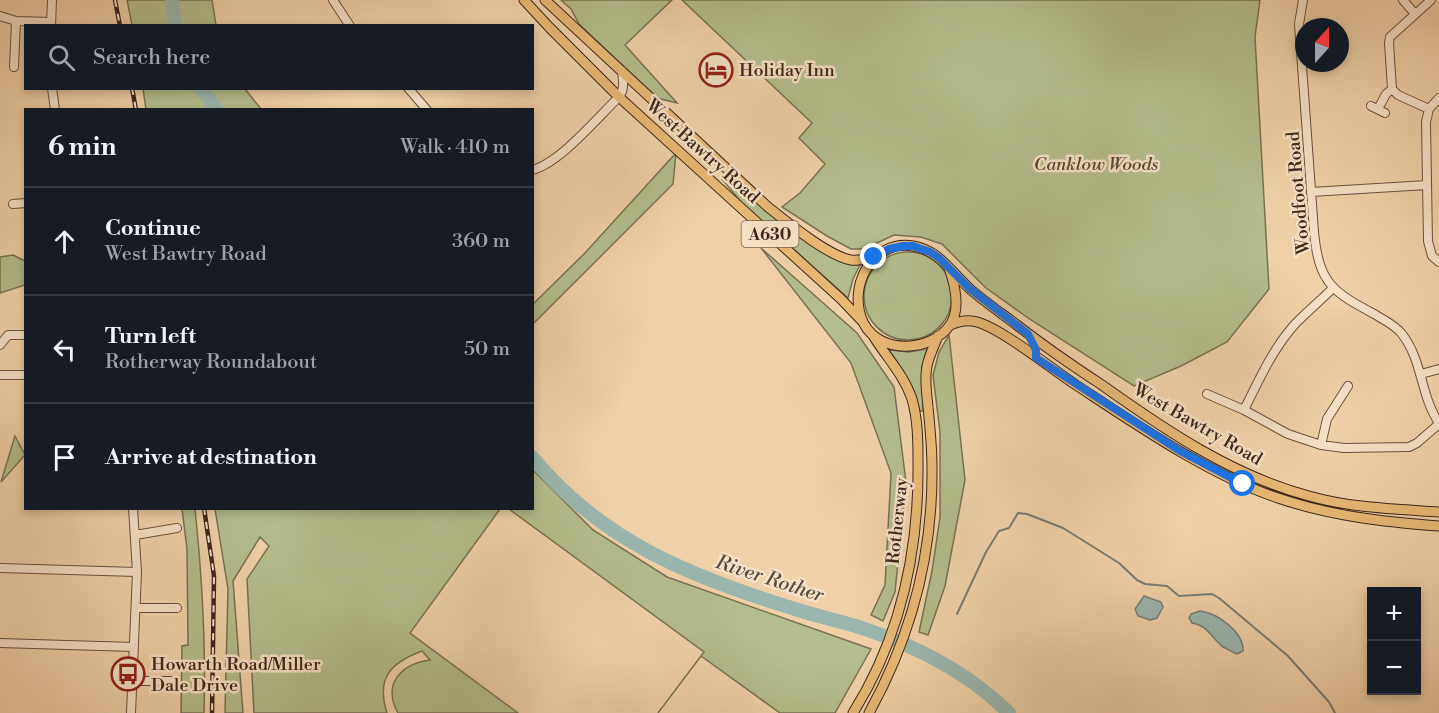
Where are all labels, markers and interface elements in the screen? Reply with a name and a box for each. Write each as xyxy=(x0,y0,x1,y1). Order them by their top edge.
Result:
north arrow xyxy=(1295,18,1349,72)
search box xyxy=(24,24,534,90)
icon: search xyxy=(45,41,78,74)
text: Search here xyxy=(93,44,210,71)
hotel icon: Holiday Inn xyxy=(698,52,734,88)
place label: Holiday Inn xyxy=(739,59,835,82)
street label: West Bawtry Road xyxy=(640,94,765,209)
street label: Woodfoot Road xyxy=(1282,130,1315,257)
text: 6 min xyxy=(48,131,116,163)
text: Walk · 410 m xyxy=(400,135,510,160)
park label: Canklow Woods xyxy=(1034,153,1158,176)
text: Continue xyxy=(105,215,201,242)
road number: A630 xyxy=(742,221,798,247)
icon: ahead xyxy=(48,225,81,258)
text: 360 m xyxy=(452,229,510,254)
text: West Bawtry Road xyxy=(105,242,267,267)
route end xyxy=(860,243,886,269)
text: Turn left xyxy=(105,323,196,350)
icon: left xyxy=(48,333,81,366)
text: 50 m xyxy=(464,337,510,362)
text: Rotherway Roundabout xyxy=(105,350,317,375)
street label: West Bawtry Road xyxy=(1128,378,1267,471)
icon: arrive xyxy=(48,441,81,474)
text: Arrive at destination xyxy=(105,444,317,471)
route start xyxy=(1229,470,1255,496)
street label: Rotherway xyxy=(881,476,914,566)
water label: River Rother xyxy=(711,550,827,609)
map controls xyxy=(1367,587,1421,695)
button: + xyxy=(1367,587,1421,641)
button: − xyxy=(1367,641,1421,695)
place label: Howarth Road/Miller Dale Drive xyxy=(151,653,321,697)
bus stop icon: Howarth Road/Miller Dale Drive xyxy=(110,656,146,692)

